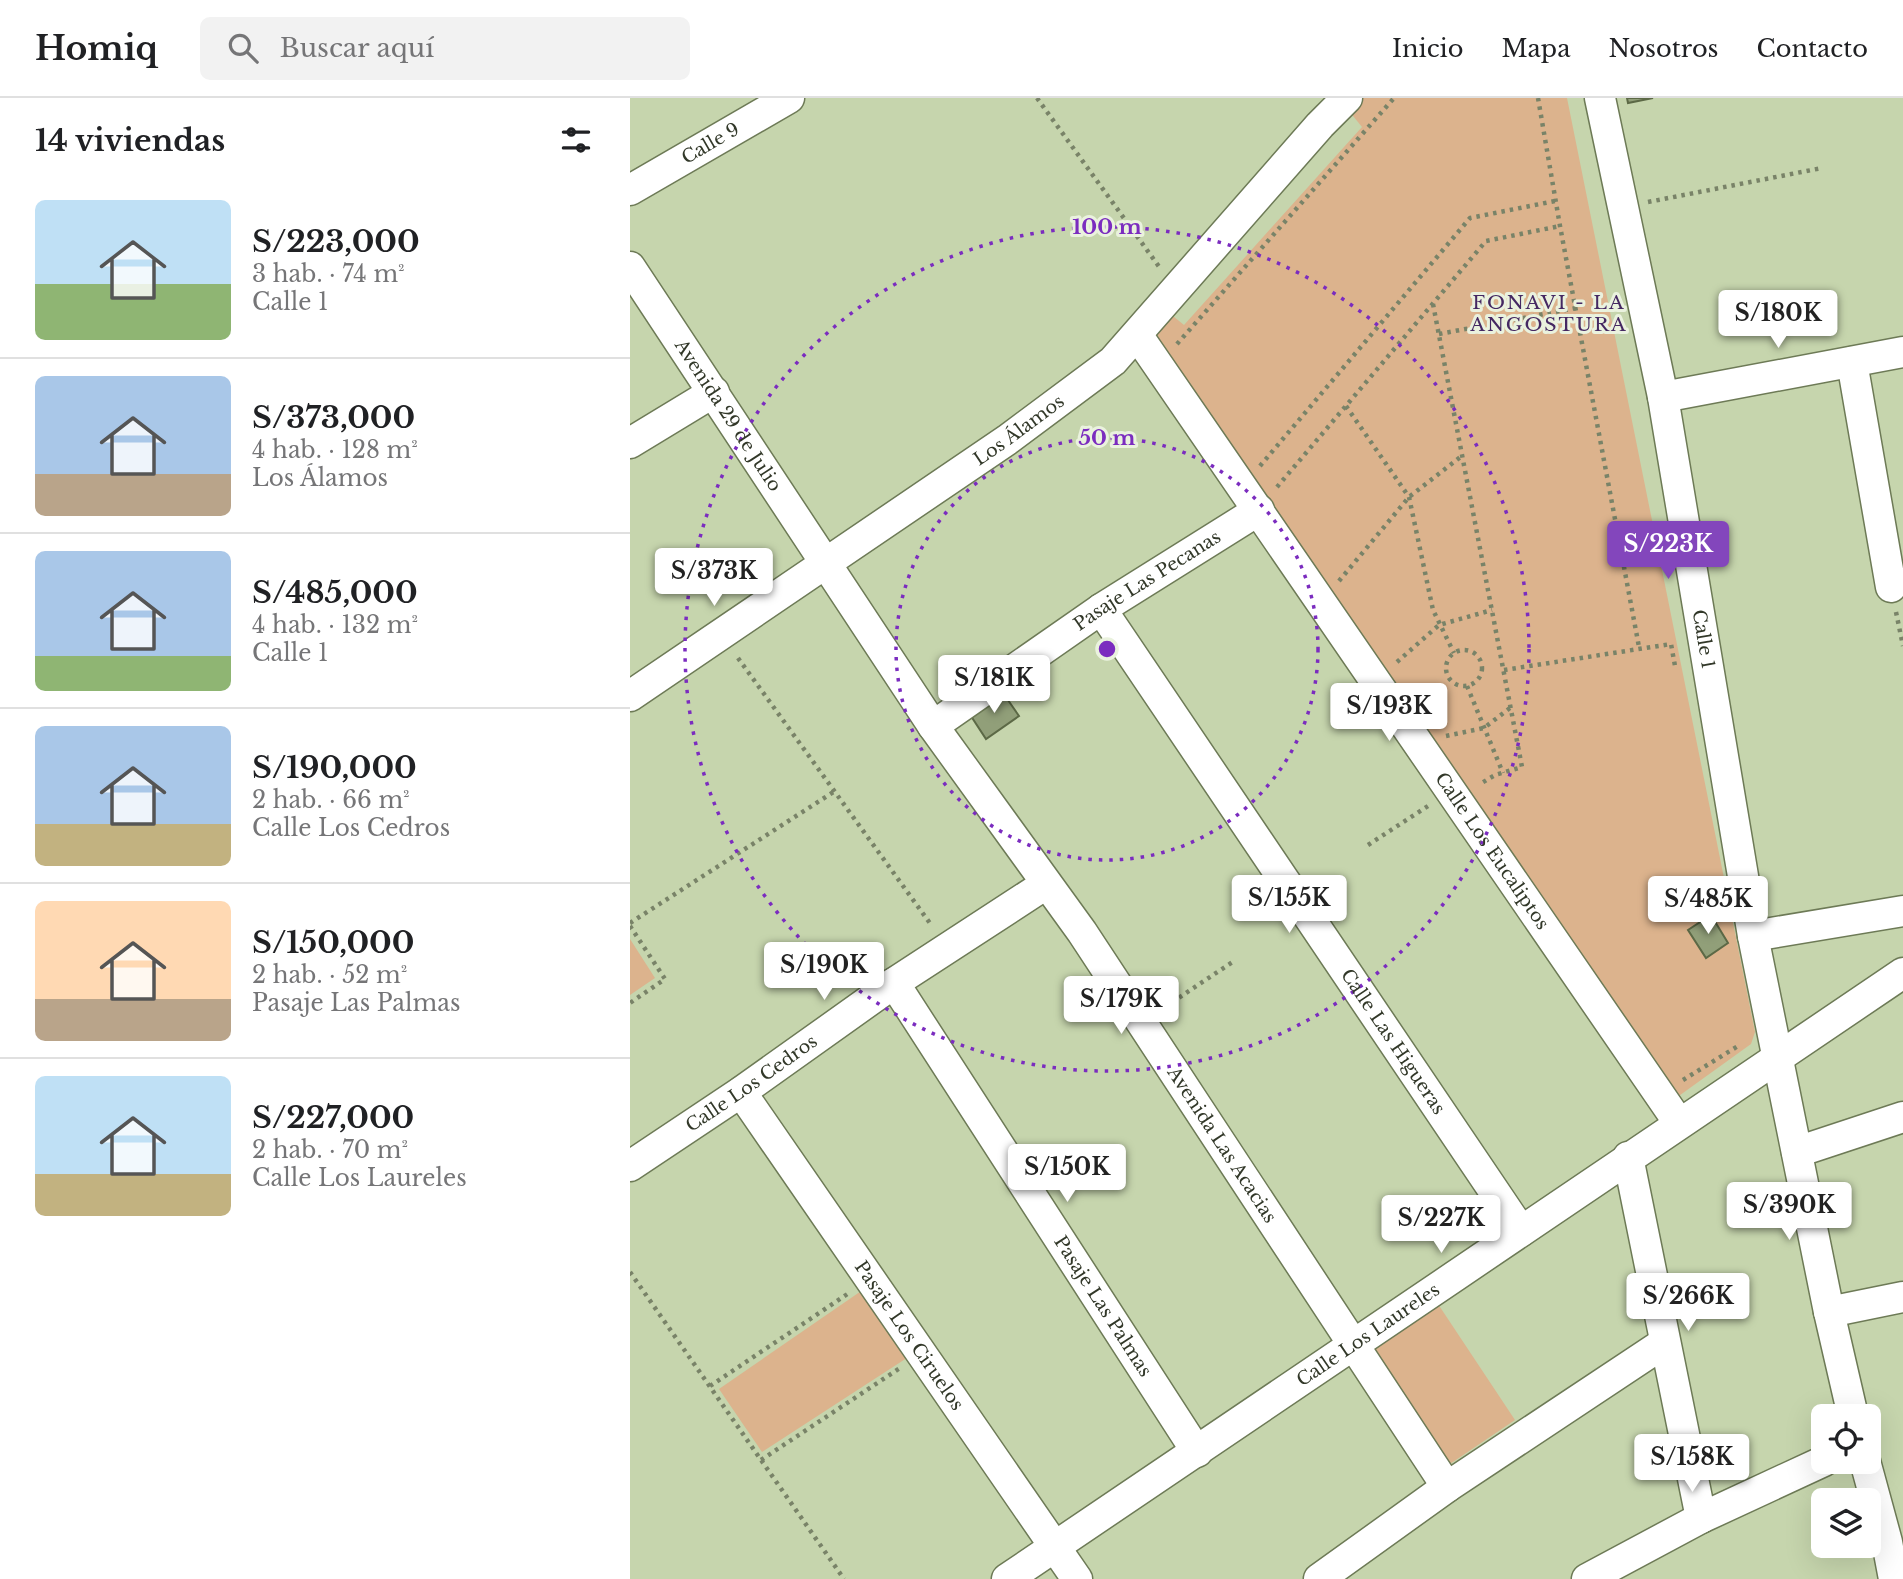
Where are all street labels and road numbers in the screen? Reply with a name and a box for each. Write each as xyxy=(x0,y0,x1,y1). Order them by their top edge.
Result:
street label: Calle 9 xyxy=(678,118,743,169)
street label: Avenida 29 de Julio xyxy=(669,335,786,496)
street label: Los Álamos xyxy=(969,390,1069,470)
street label: Pasaje Las Pecanas xyxy=(1069,526,1225,636)
street label: Calle 1 xyxy=(1688,608,1719,670)
street label: Calle Los Eucaliptos xyxy=(1430,768,1554,934)
street label: Calle Las Higueras xyxy=(1336,965,1450,1119)
street label: Calle Los Cedros xyxy=(682,1030,822,1137)
street label: Avenida Las Acacias xyxy=(1162,1062,1281,1227)
street label: Pasaje Las Palmas xyxy=(1049,1232,1156,1381)
street label: Pasaje Los Ciruelos xyxy=(850,1257,968,1415)
street label: Calle Los Laureles xyxy=(1292,1279,1444,1391)

